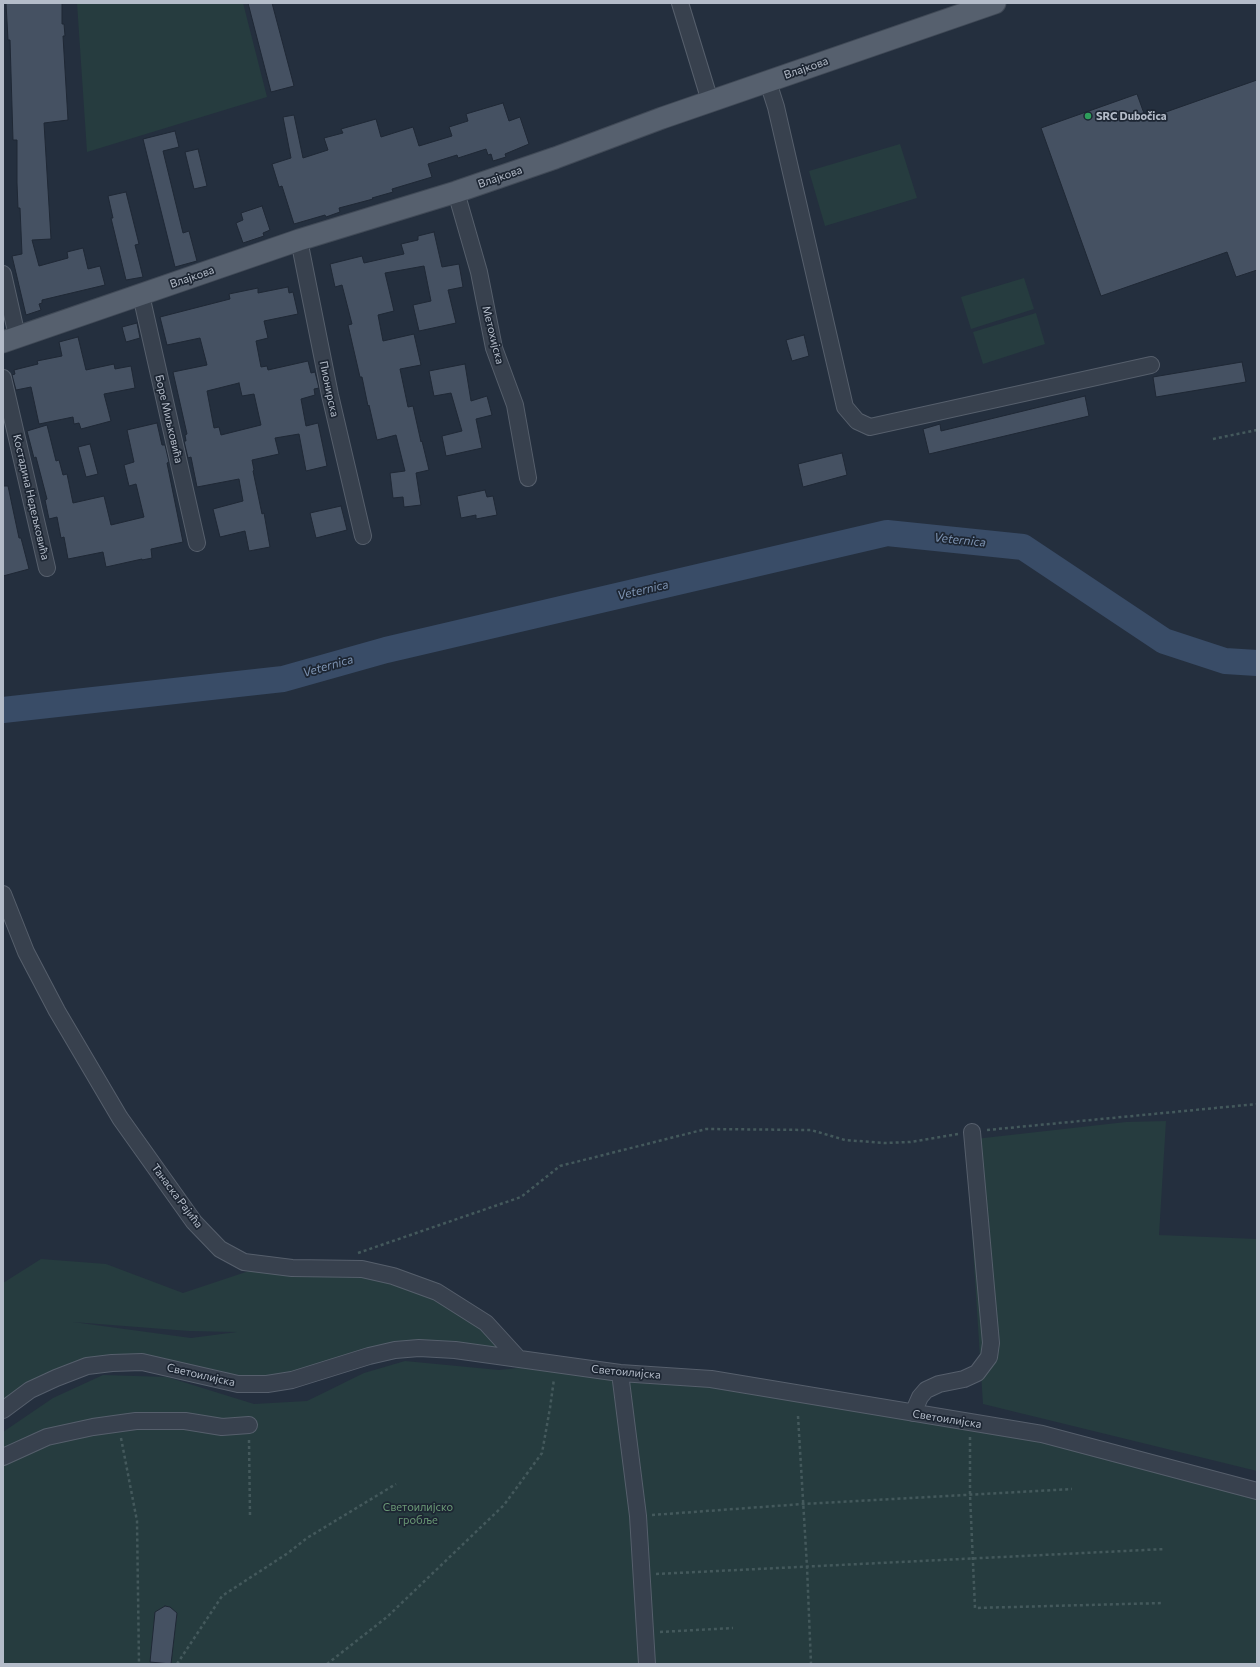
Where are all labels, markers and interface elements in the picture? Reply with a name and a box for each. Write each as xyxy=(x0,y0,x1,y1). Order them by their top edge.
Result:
street label: Влајкова xyxy=(782,54,830,82)
place label: SRC Dubočica xyxy=(1096,109,1167,123)
marker: SRC Dubočica xyxy=(1083,111,1093,121)
street label: Влајкова xyxy=(476,163,524,191)
street label: Влајкова xyxy=(168,263,216,291)
street label: Метохијска xyxy=(479,304,507,366)
street label: Пионирска xyxy=(317,360,341,418)
street label: Боре Миљковића xyxy=(152,374,186,464)
street label: Костадина Недељковића xyxy=(10,433,52,561)
water label: Veternica xyxy=(933,530,987,550)
water label: Veternica xyxy=(616,577,670,603)
water label: Veternica xyxy=(301,652,355,680)
street label: Танаска Рајића xyxy=(149,1161,205,1231)
street label: Светоилијска xyxy=(166,1361,236,1389)
street label: Светоилијска xyxy=(591,1362,661,1382)
street label: Светоилијска xyxy=(912,1407,982,1431)
park label: Светоилијско гробље xyxy=(383,1500,453,1526)

